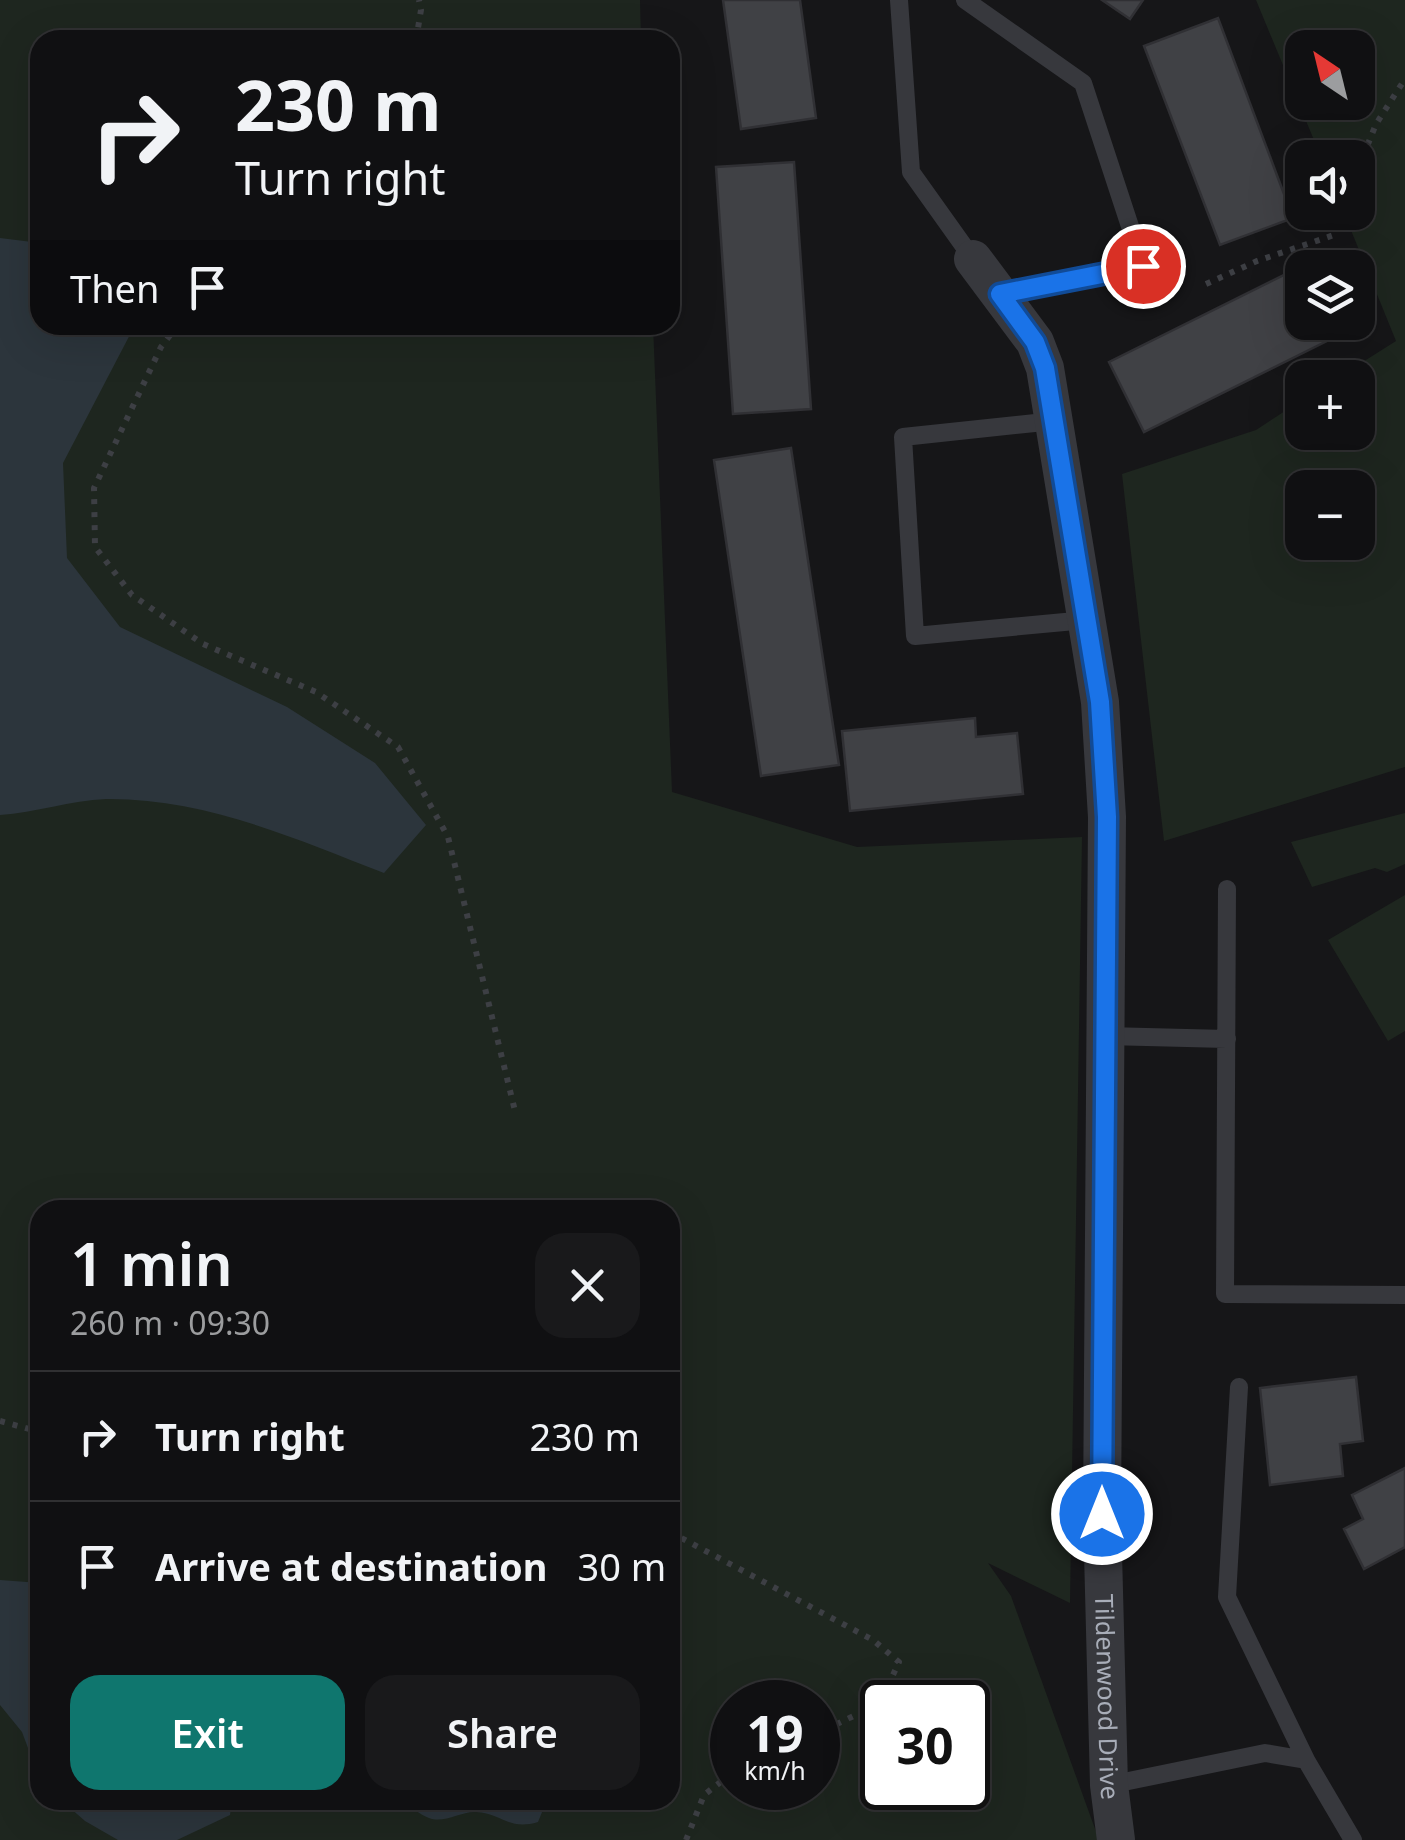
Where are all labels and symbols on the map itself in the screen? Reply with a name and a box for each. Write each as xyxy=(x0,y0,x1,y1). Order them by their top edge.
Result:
north arrow xyxy=(1285,30,1375,120)
pin xyxy=(1101,224,1186,309)
position arrow xyxy=(1050,1462,1154,1566)
street label: Tildenwood Drive xyxy=(1088,1594,1129,1801)
speed limit sign: 30 xyxy=(860,1680,990,1810)

